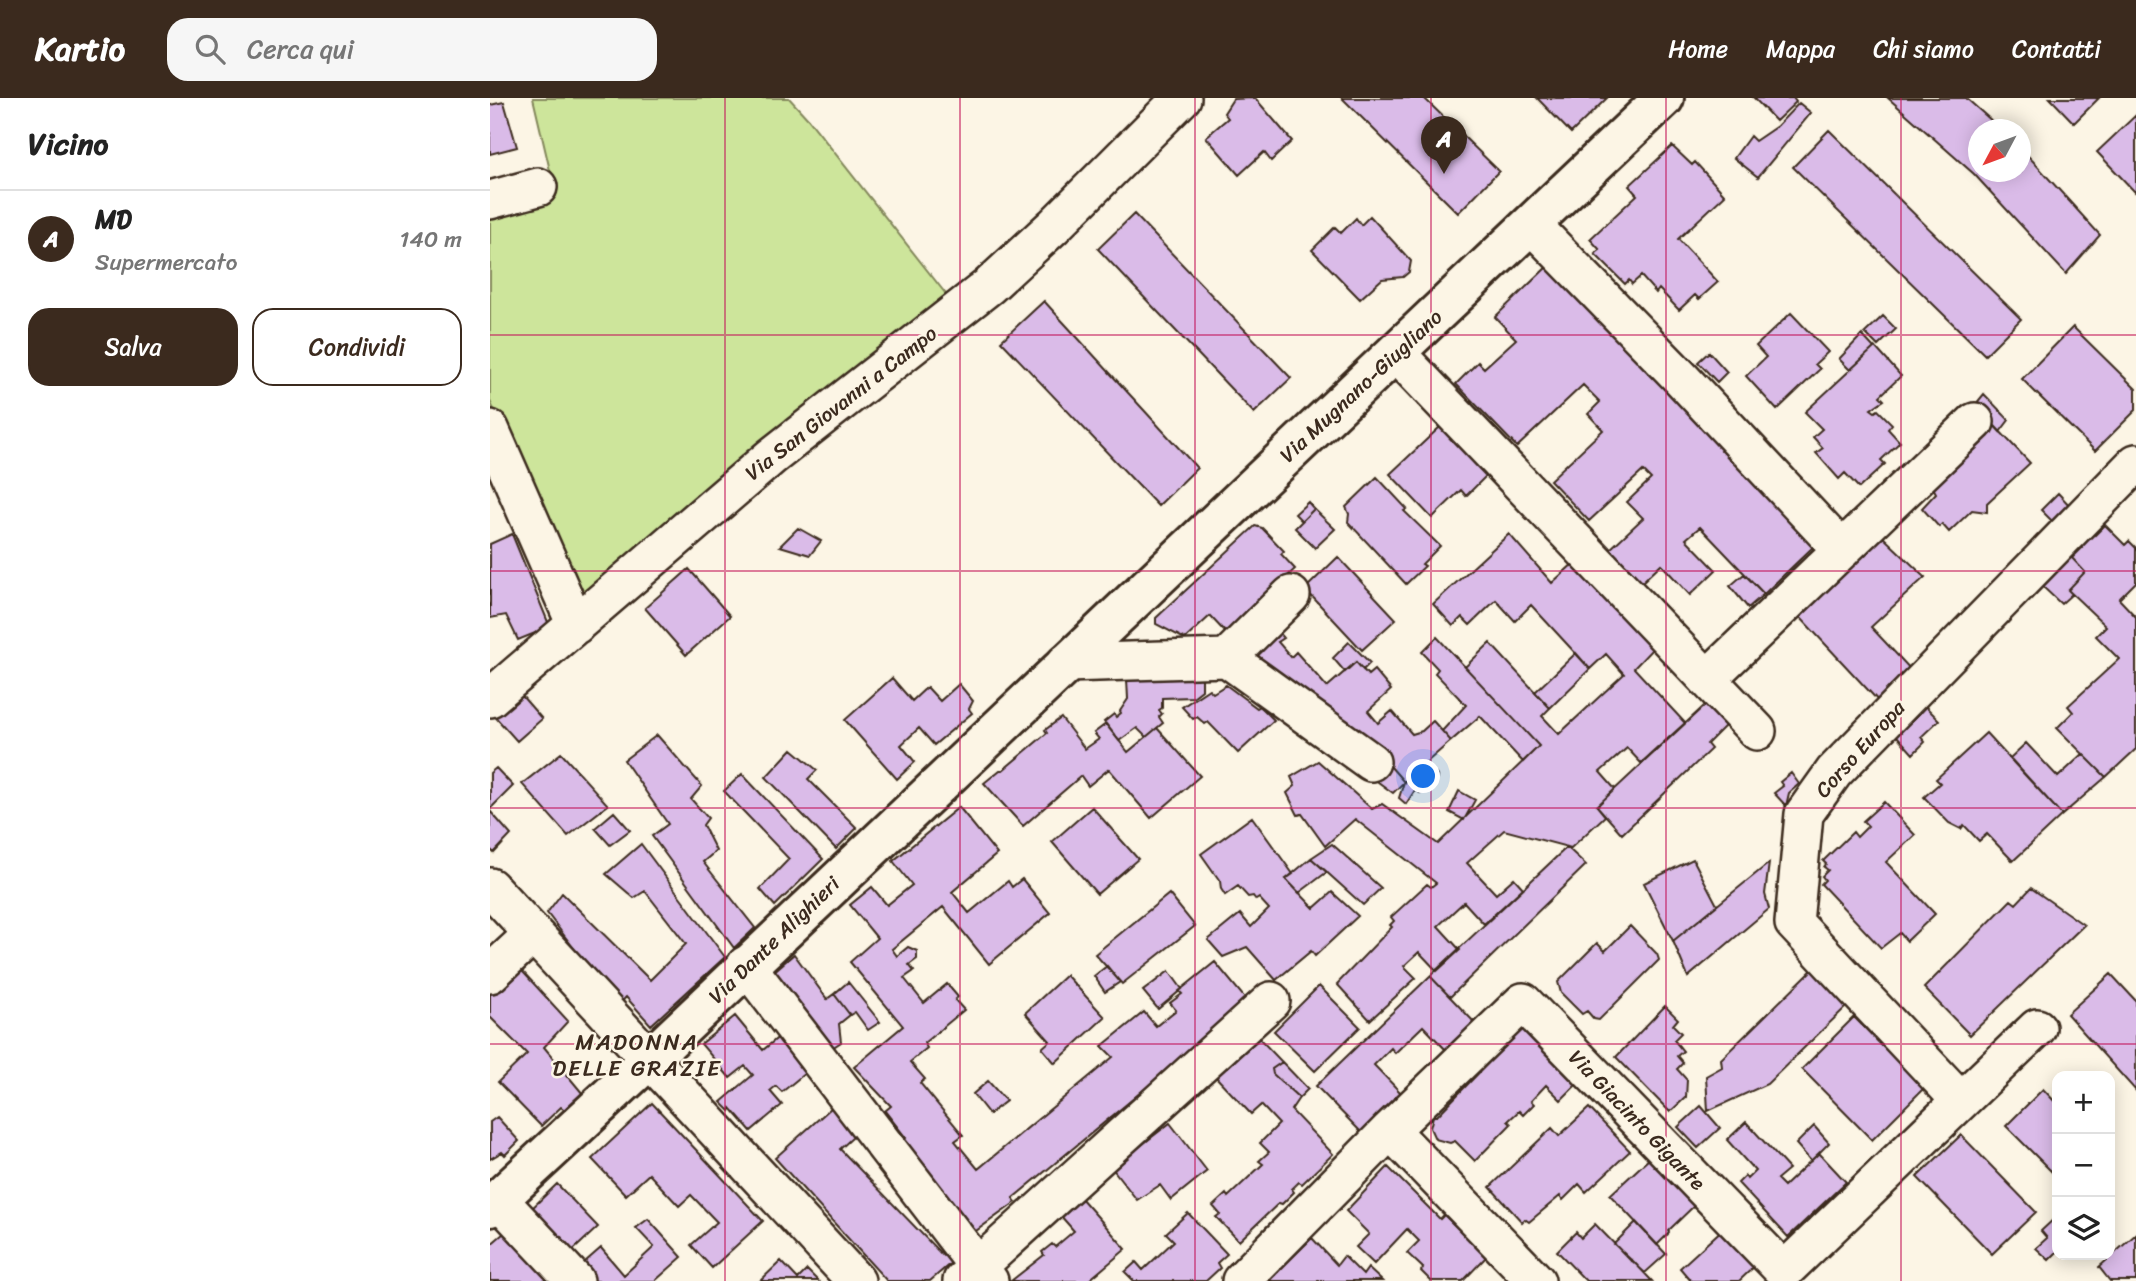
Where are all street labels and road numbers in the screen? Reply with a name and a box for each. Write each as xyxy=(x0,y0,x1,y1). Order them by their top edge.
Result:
street label: Via Mugnano-Giugliano xyxy=(1270,299,1452,472)
street label: Via San Giovanni a Campo xyxy=(736,315,946,491)
street label: Corso Europa xyxy=(1805,691,1915,807)
street label: Via Dante Alighieri xyxy=(699,866,850,1014)
street label: Via Giacinto Gigante xyxy=(1559,1040,1715,1200)

